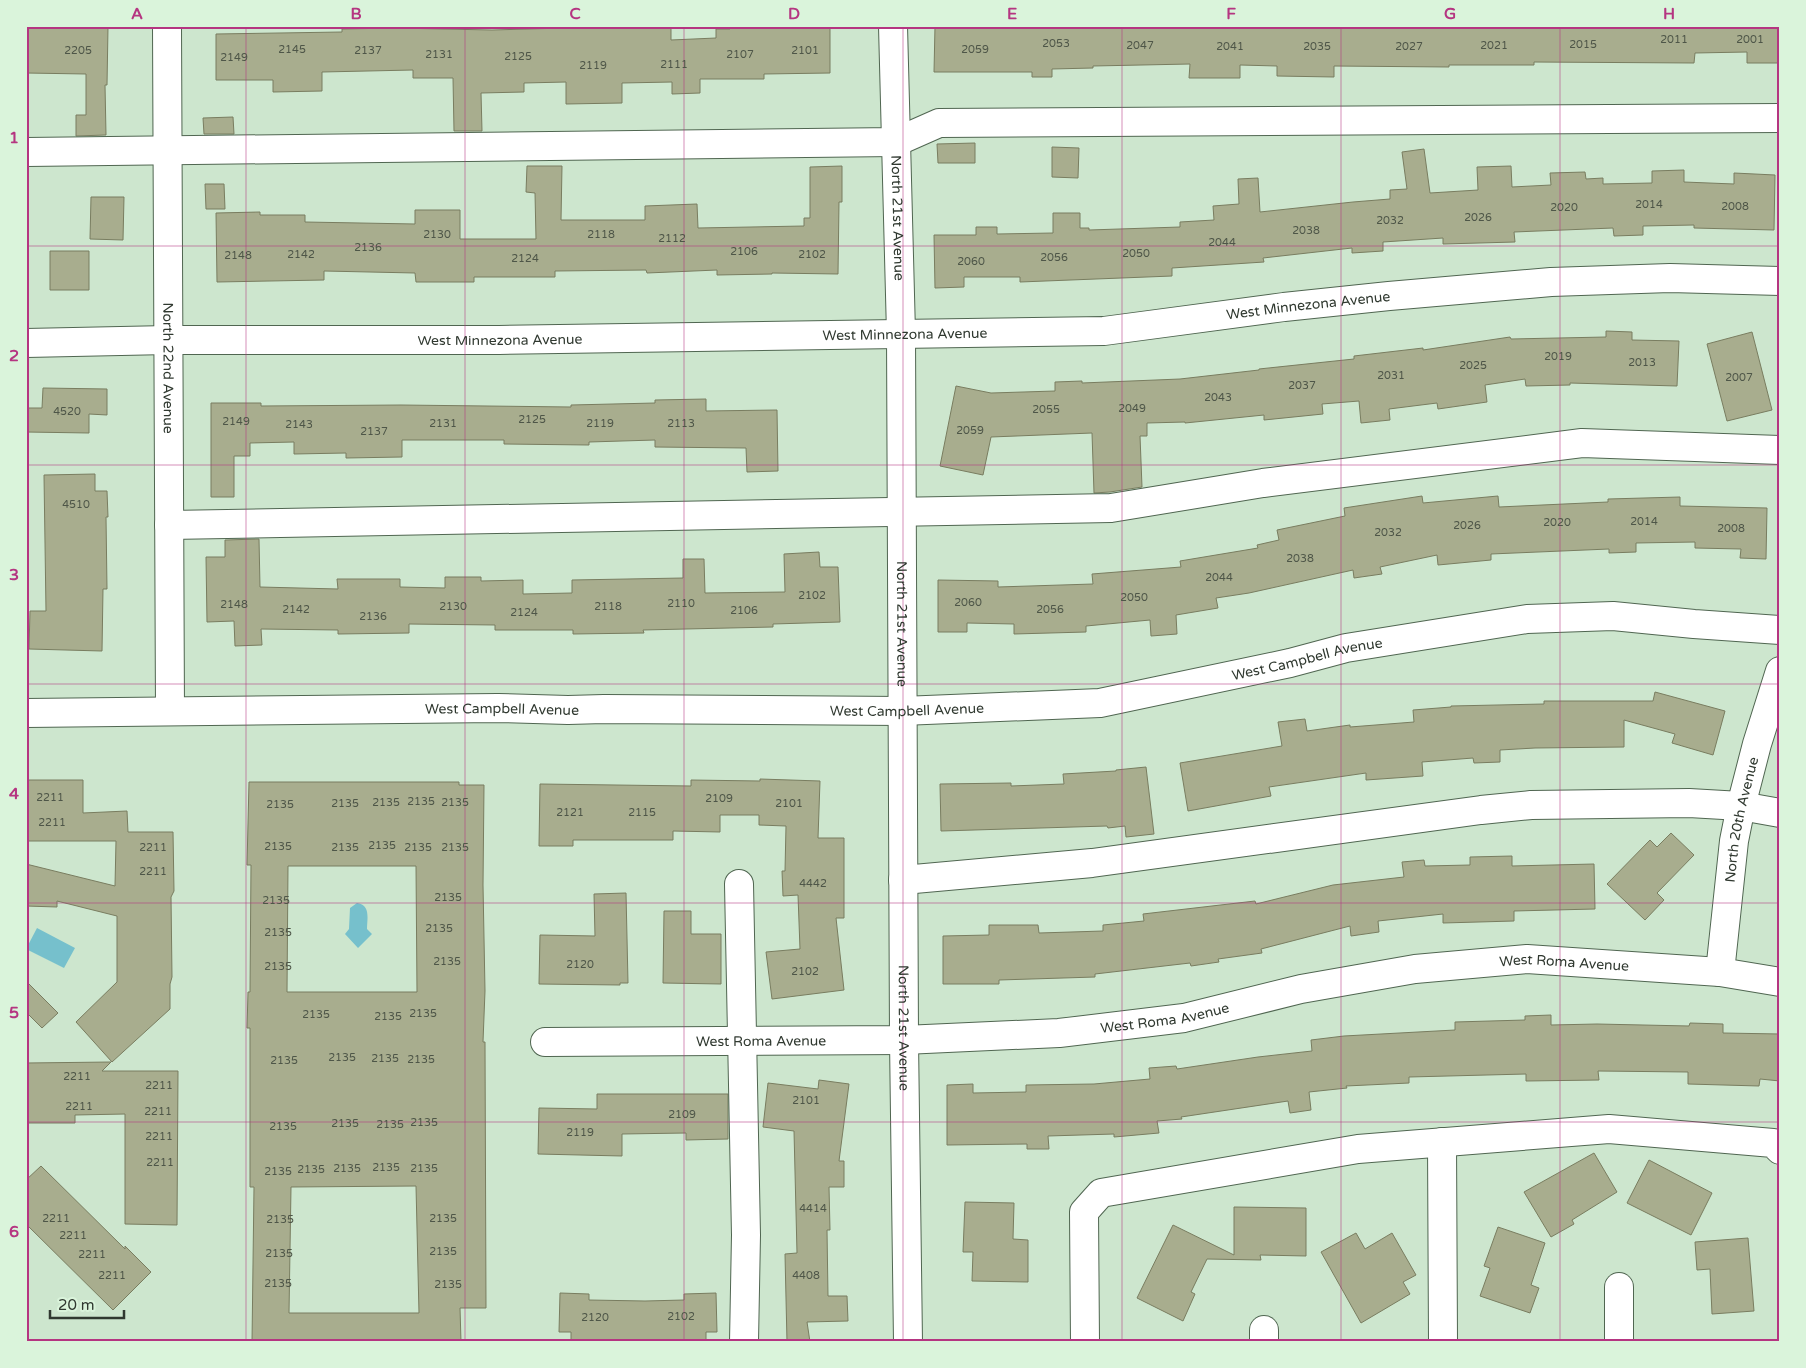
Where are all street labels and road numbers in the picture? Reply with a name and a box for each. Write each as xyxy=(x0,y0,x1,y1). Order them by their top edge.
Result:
street label: North 21st Avenue xyxy=(887,155,908,281)
street label: West Minnezona Avenue xyxy=(1225,288,1391,324)
street label: North 22nd Avenue xyxy=(159,302,177,434)
street label: West Minnezona Avenue xyxy=(822,325,987,344)
street label: West Minnezona Avenue xyxy=(418,331,583,349)
street label: North 21st Avenue xyxy=(893,561,911,687)
street label: West Campbell Avenue xyxy=(1230,634,1384,684)
street label: West Campbell Avenue xyxy=(425,700,579,719)
street label: West Campbell Avenue xyxy=(830,700,984,720)
street label: North 20th Avenue xyxy=(1722,755,1762,883)
street label: West Roma Avenue xyxy=(1499,951,1630,975)
street label: North 21st Avenue xyxy=(895,965,913,1091)
street label: West Roma Avenue xyxy=(1099,999,1231,1037)
street label: West Roma Avenue xyxy=(696,1032,826,1050)

